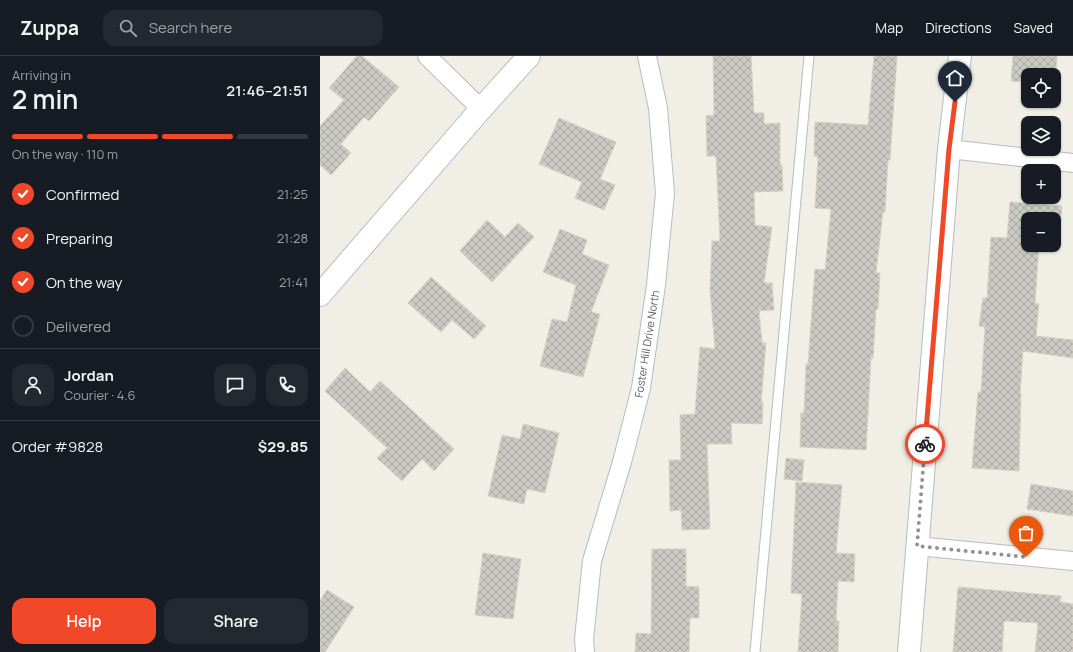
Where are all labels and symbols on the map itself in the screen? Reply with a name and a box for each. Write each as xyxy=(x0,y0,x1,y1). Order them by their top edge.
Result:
pin xyxy=(938,61,972,102)
street label: Foster Hill Drive North xyxy=(631,289,662,399)
courier xyxy=(905,424,945,464)
pin xyxy=(1009,516,1043,557)

